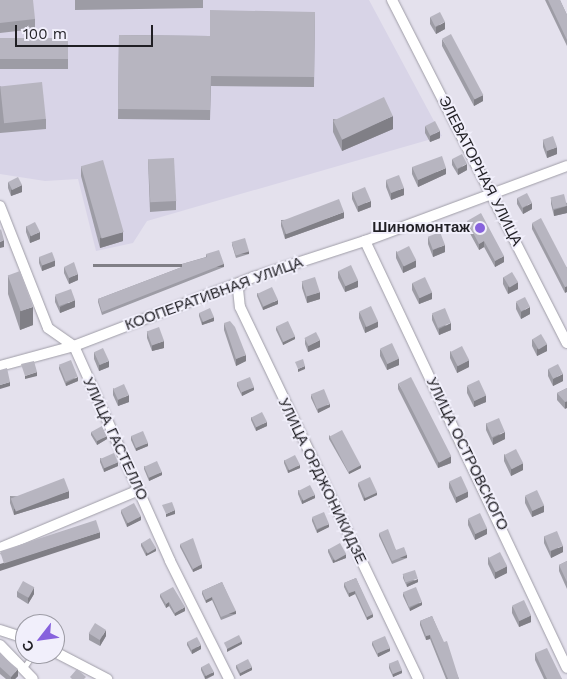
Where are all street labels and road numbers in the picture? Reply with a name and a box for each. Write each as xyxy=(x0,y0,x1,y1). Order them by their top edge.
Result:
street label: ЭЛЕВАТОРНАЯ УЛИЦА xyxy=(434,93,526,249)
street label: КООПЕРАТИВНАЯ УЛИЦА xyxy=(123,253,305,335)
street label: УЛИЦА ГАСТЕЛЛО xyxy=(79,375,151,503)
street label: УЛИЦА ОСТРОВСКОГО xyxy=(422,375,512,533)
street label: УЛИЦА ОРДЖОНИКИДЗЕ xyxy=(274,395,370,567)

